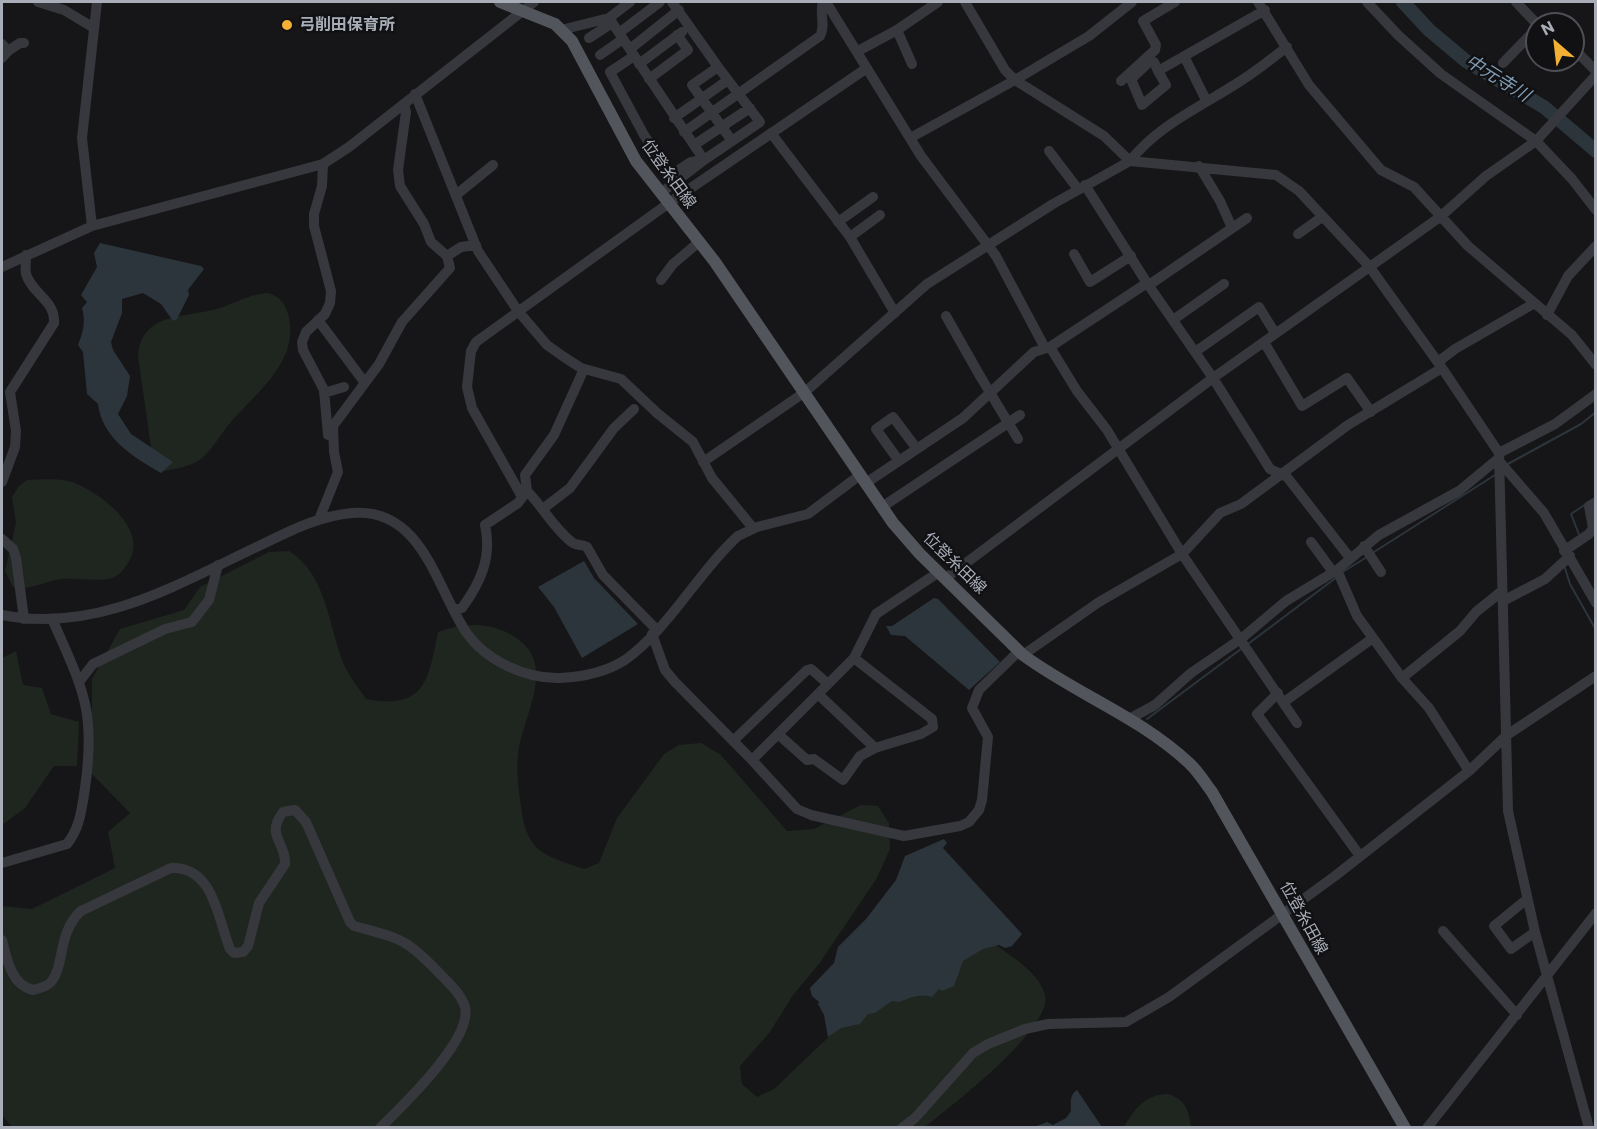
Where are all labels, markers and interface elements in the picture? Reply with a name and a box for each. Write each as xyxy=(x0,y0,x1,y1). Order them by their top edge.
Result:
north arrow xyxy=(1525,12,1585,72)
place label: 弓削田保育所 xyxy=(299,15,395,35)
text: N xyxy=(1537,16,1557,39)
marker: 弓削田保育所 xyxy=(280,18,294,32)
water label: 中元寺川 xyxy=(1462,50,1534,106)
street label: 位登糸田線 xyxy=(638,136,700,212)
street label: 位登糸田線 xyxy=(920,528,990,598)
street label: 位登糸田線 xyxy=(1276,878,1332,958)

